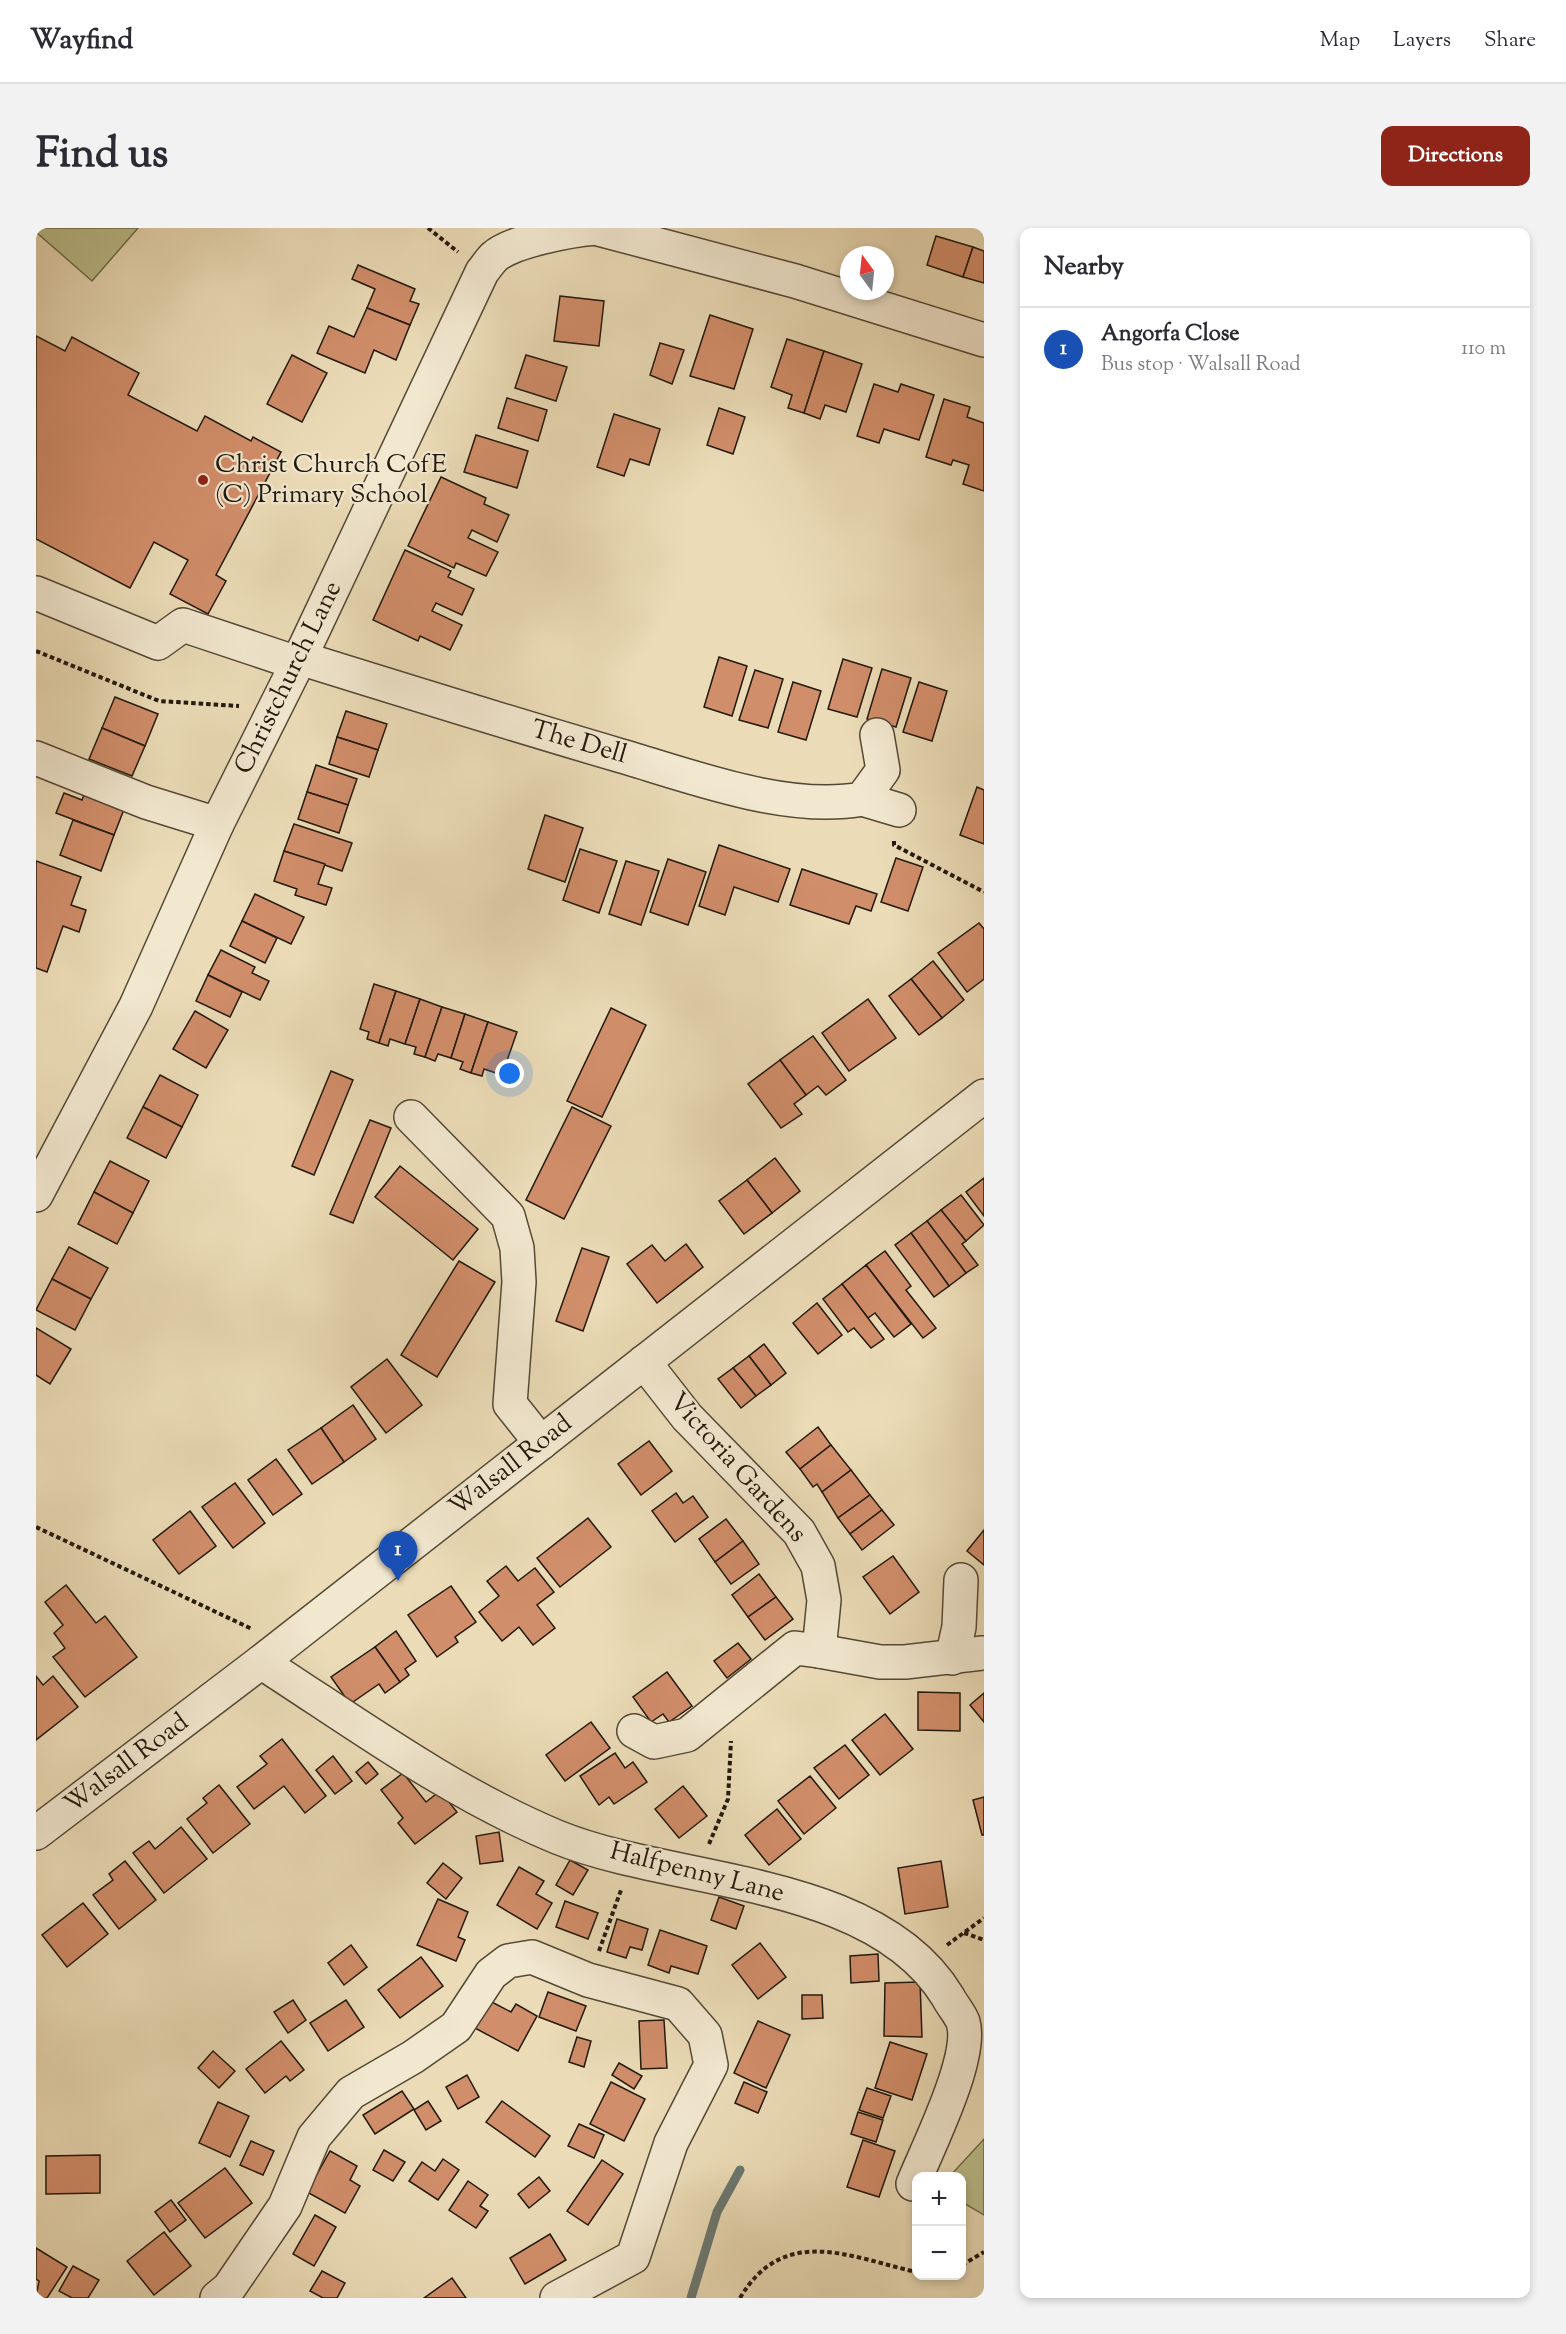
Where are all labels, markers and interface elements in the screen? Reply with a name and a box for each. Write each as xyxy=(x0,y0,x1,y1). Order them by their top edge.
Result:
text: Wayfind xyxy=(30,21,133,61)
text: Map xyxy=(1320,26,1360,56)
text: Layers xyxy=(1393,26,1451,56)
text: Share xyxy=(1484,26,1536,56)
text: Find us xyxy=(36,126,168,186)
button: Directions xyxy=(1381,126,1530,186)
north arrow xyxy=(840,246,894,300)
text: Nearby xyxy=(1044,249,1124,286)
text: Angorfa Close xyxy=(1101,319,1240,351)
text: 1 xyxy=(1060,335,1067,364)
text: 110 m xyxy=(1461,335,1506,364)
text: Bus stop · Walsall Road xyxy=(1101,351,1301,380)
place label: Christ Church CofE (C) Primary School xyxy=(215,447,447,514)
marker: Christ Church CofE (C) Primary School xyxy=(196,473,210,487)
street label: Christchurch Lane xyxy=(226,575,352,781)
street label: The Dell xyxy=(527,712,631,774)
your location xyxy=(495,1059,524,1088)
street label: Victoria Gardens xyxy=(659,1385,815,1551)
street label: Walsall Road xyxy=(442,1406,581,1526)
pin: 1 xyxy=(378,1532,418,1581)
street label: Walsall Road xyxy=(57,1705,197,1823)
street label: Halfpenny Lane xyxy=(606,1833,788,1913)
map controls xyxy=(912,2172,966,2280)
button: + xyxy=(912,2172,966,2226)
button: − xyxy=(912,2226,966,2280)

